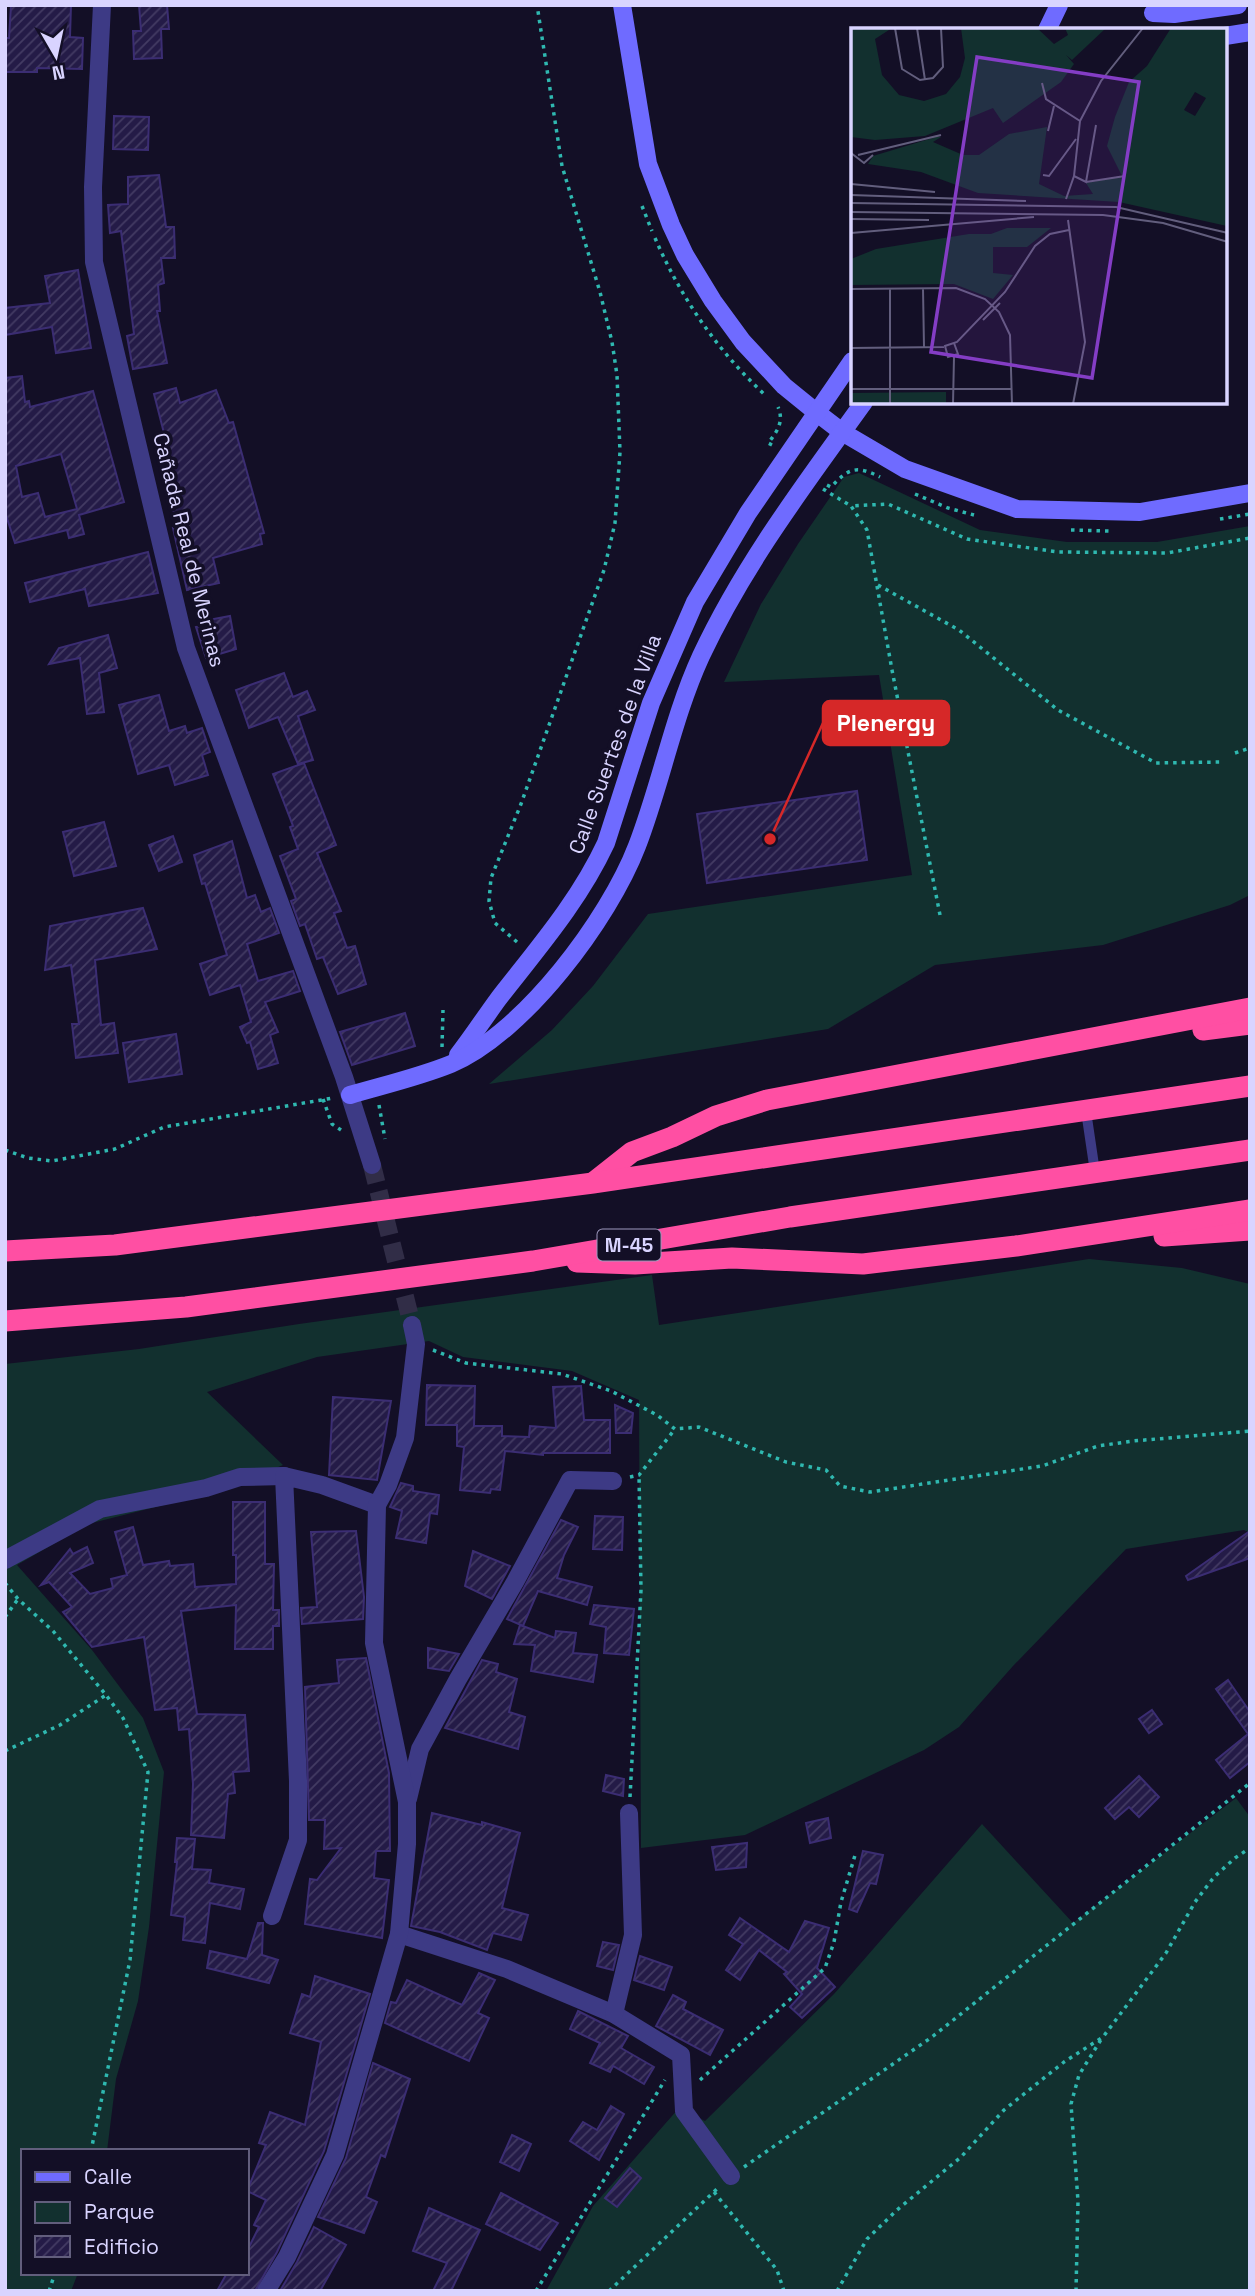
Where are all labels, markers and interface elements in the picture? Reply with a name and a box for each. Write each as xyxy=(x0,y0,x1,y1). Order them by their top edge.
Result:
north arrow xyxy=(21,21,91,91)
inset map xyxy=(851,28,1227,404)
text: N xyxy=(50,59,67,86)
street label: Cañada Real de Merinas xyxy=(147,430,232,670)
street label: Calle Suertes de la Villa xyxy=(562,630,667,858)
callout: Plenergy xyxy=(823,701,949,745)
text: Plenergy xyxy=(837,708,935,738)
road number: M-45 xyxy=(598,1230,660,1260)
legend xyxy=(21,2149,248,2275)
text: Calle xyxy=(84,2163,132,2190)
text: Parque xyxy=(84,2198,155,2225)
text: Edificio xyxy=(84,2233,159,2260)

